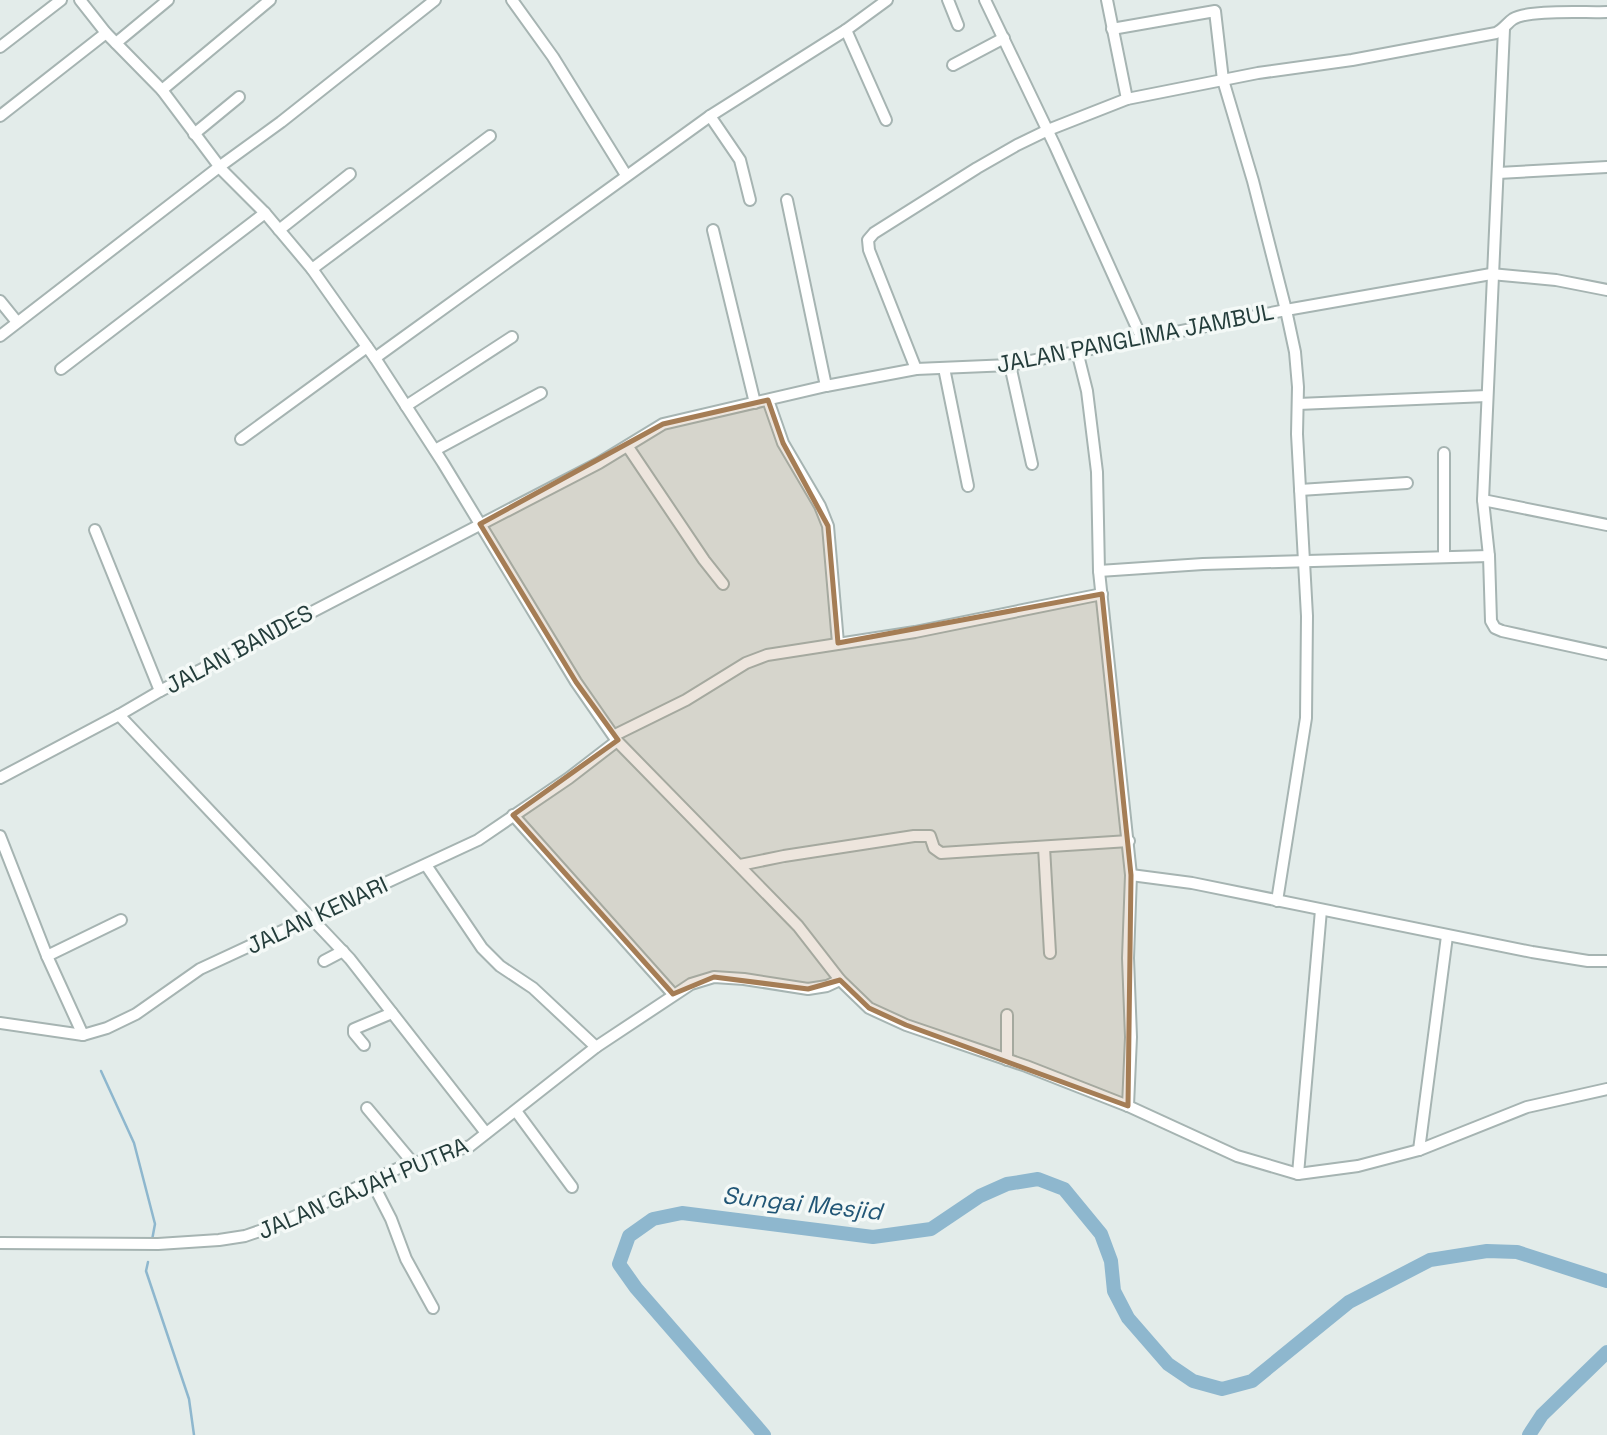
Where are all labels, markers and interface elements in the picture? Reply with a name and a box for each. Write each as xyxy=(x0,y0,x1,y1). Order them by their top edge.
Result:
street label: JALAN PANGLIMA JAMBUL xyxy=(994,296,1276,380)
street label: JALAN BANDES xyxy=(160,598,318,700)
street label: JALAN KENARI xyxy=(242,869,392,961)
street label: JALAN GAJAH PUTRA xyxy=(253,1130,473,1246)
water label: Sungai Mesjid xyxy=(721,1179,886,1227)

